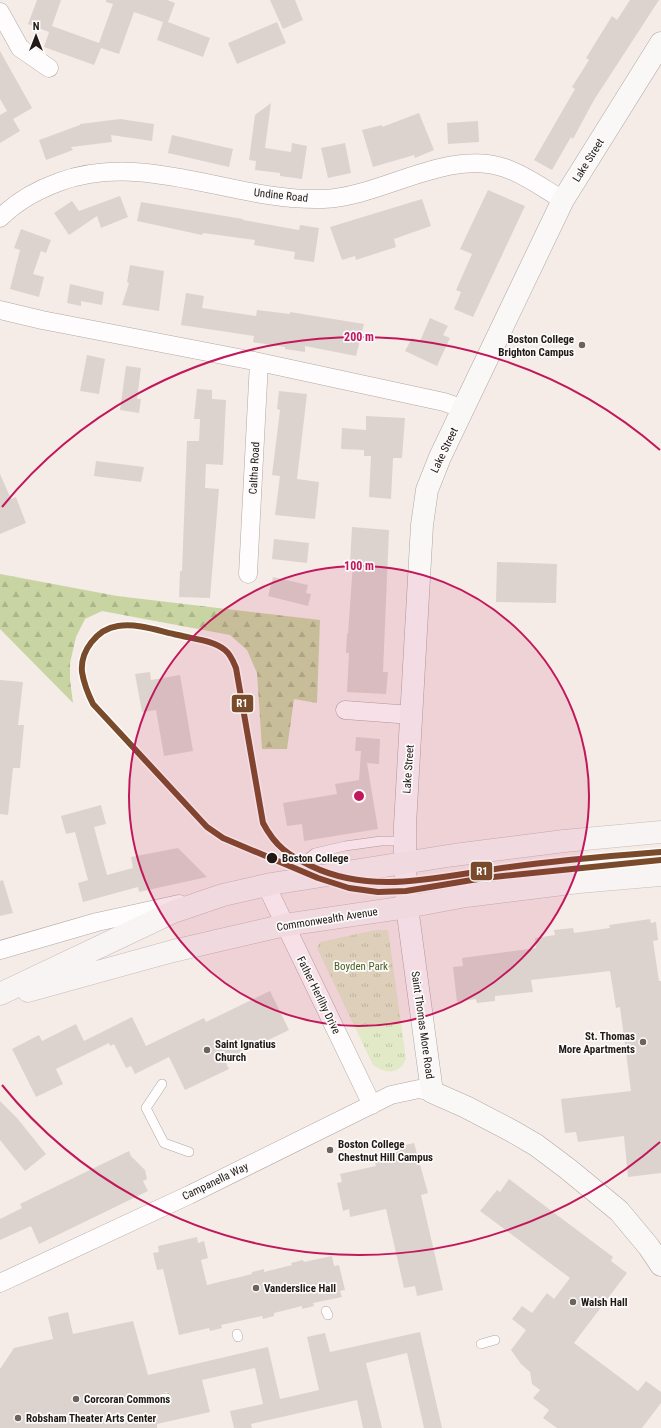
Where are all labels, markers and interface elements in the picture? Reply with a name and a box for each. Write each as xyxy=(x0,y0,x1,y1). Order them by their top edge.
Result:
north arrow xyxy=(16,16,56,56)
text: N xyxy=(33,20,40,33)
street label: Lake Street xyxy=(570,136,607,184)
street label: Undine Road xyxy=(253,186,309,205)
text: 200 m xyxy=(344,330,374,344)
place label: Boston College Brighton Campus xyxy=(498,333,574,359)
marker: Boston College Brighton Campus xyxy=(577,340,587,350)
street label: Lake Street xyxy=(428,425,461,475)
street label: Caltha Road xyxy=(247,441,262,495)
text: 100 m xyxy=(344,559,374,573)
line badge: R1 xyxy=(231,694,254,713)
text: R1 xyxy=(236,697,248,710)
street label: Lake Street xyxy=(400,744,417,794)
centre of rings xyxy=(352,789,366,803)
marker: Boston College xyxy=(265,851,279,865)
place label: Boston College xyxy=(282,852,349,865)
line badge: R1 xyxy=(470,861,493,881)
text: R1 xyxy=(476,865,488,878)
street label: Commonwealth Avenue xyxy=(276,905,378,934)
street label: Father Herlihy Drive xyxy=(294,954,343,1036)
park label: Boyden Park xyxy=(334,960,388,973)
street label: Saint Thomas More Road xyxy=(408,970,437,1080)
place label: St. Thomas More Apartments xyxy=(558,1030,635,1056)
marker: St. Thomas More Apartments xyxy=(638,1037,648,1047)
place label: Saint Ignatius Church xyxy=(215,1038,276,1064)
marker: Saint Ignatius Church xyxy=(202,1045,212,1055)
place label: Boston College Chestnut Hill Campus xyxy=(338,1138,433,1164)
marker: Boston College Chestnut Hill Campus xyxy=(325,1145,335,1155)
street label: Campanella Way xyxy=(180,1160,251,1203)
place label: Vanderslice Hall xyxy=(264,1282,336,1295)
marker: Vanderslice Hall xyxy=(251,1283,261,1293)
place label: Walsh Hall xyxy=(581,1296,628,1309)
marker: Walsh Hall xyxy=(568,1297,578,1307)
place label: Corcoran Commons xyxy=(84,1393,170,1406)
marker: Corcoran Commons xyxy=(71,1394,81,1404)
place label: Robsham Theater Arts Center xyxy=(26,1412,157,1425)
marker: Robsham Theater Arts Center xyxy=(13,1413,23,1423)

